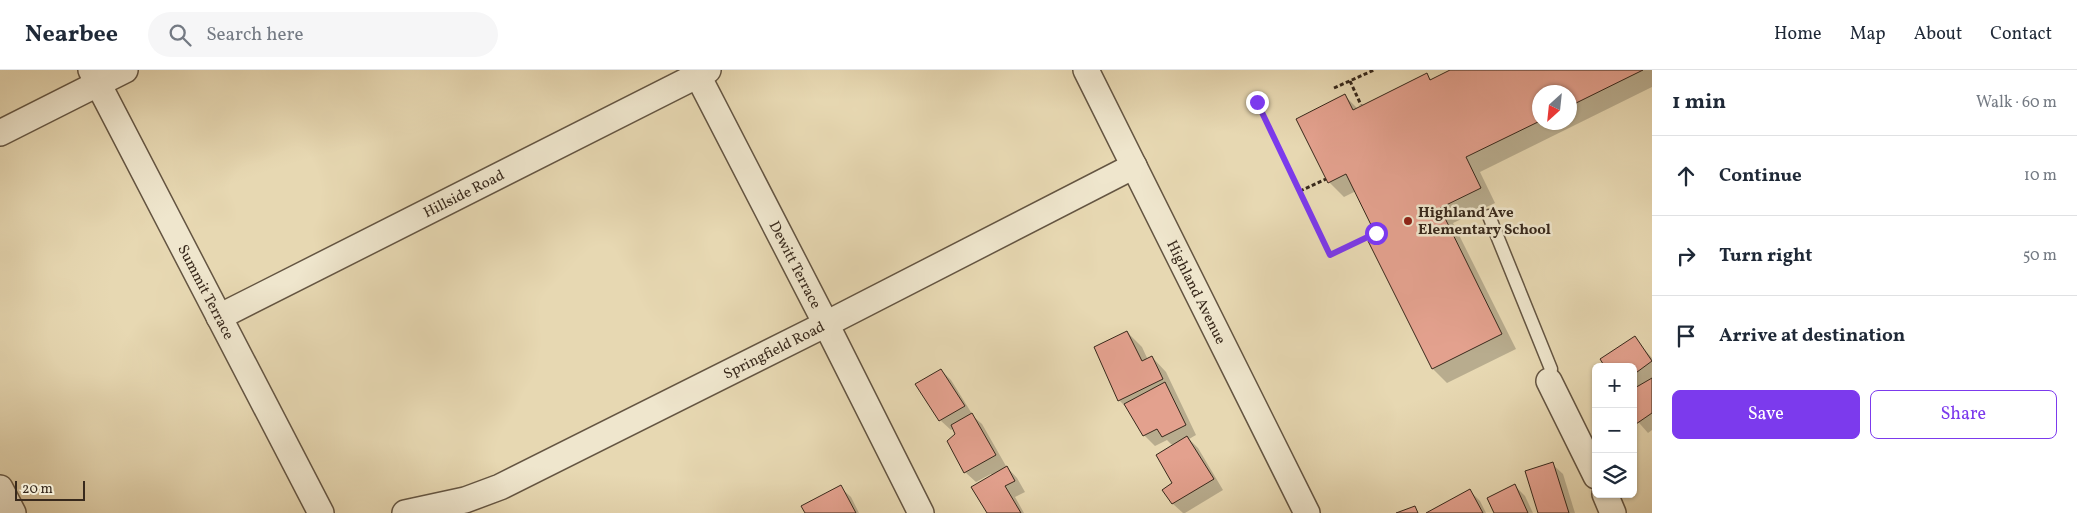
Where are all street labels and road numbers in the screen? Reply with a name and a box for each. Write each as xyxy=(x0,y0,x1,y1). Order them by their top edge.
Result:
street label: Hillside Road xyxy=(420,166,508,224)
street label: Dewitt Terrace xyxy=(763,218,825,313)
street label: Highland Avenue xyxy=(1161,237,1230,348)
street label: Summit Terrace xyxy=(171,241,238,344)
street label: Springfield Road xyxy=(720,317,829,386)

